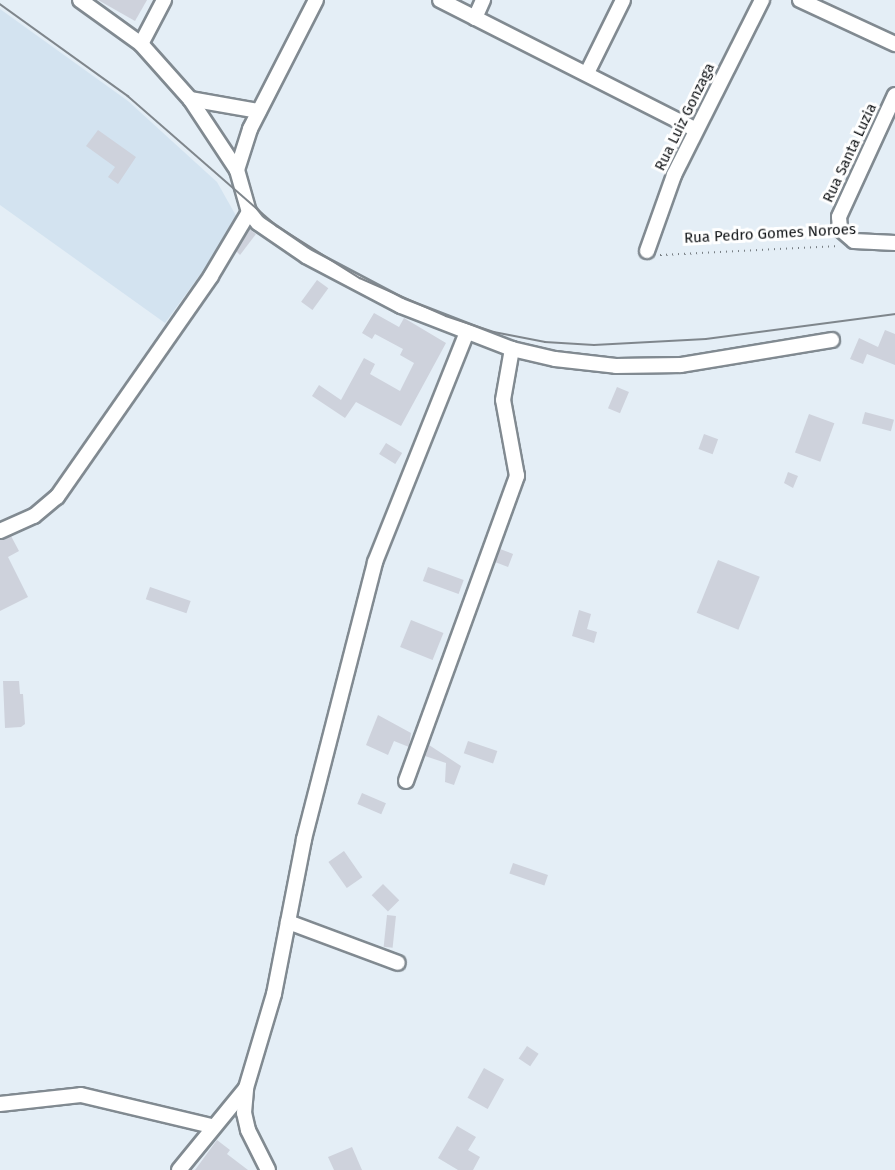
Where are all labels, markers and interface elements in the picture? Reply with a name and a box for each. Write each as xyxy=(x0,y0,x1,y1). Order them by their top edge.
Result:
street label: Rua Luiz Gonzaga xyxy=(651,60,719,174)
street label: Rua Santa Luzia xyxy=(819,101,881,205)
street label: Rua Pedro Gomes Noroes xyxy=(684,221,856,247)

